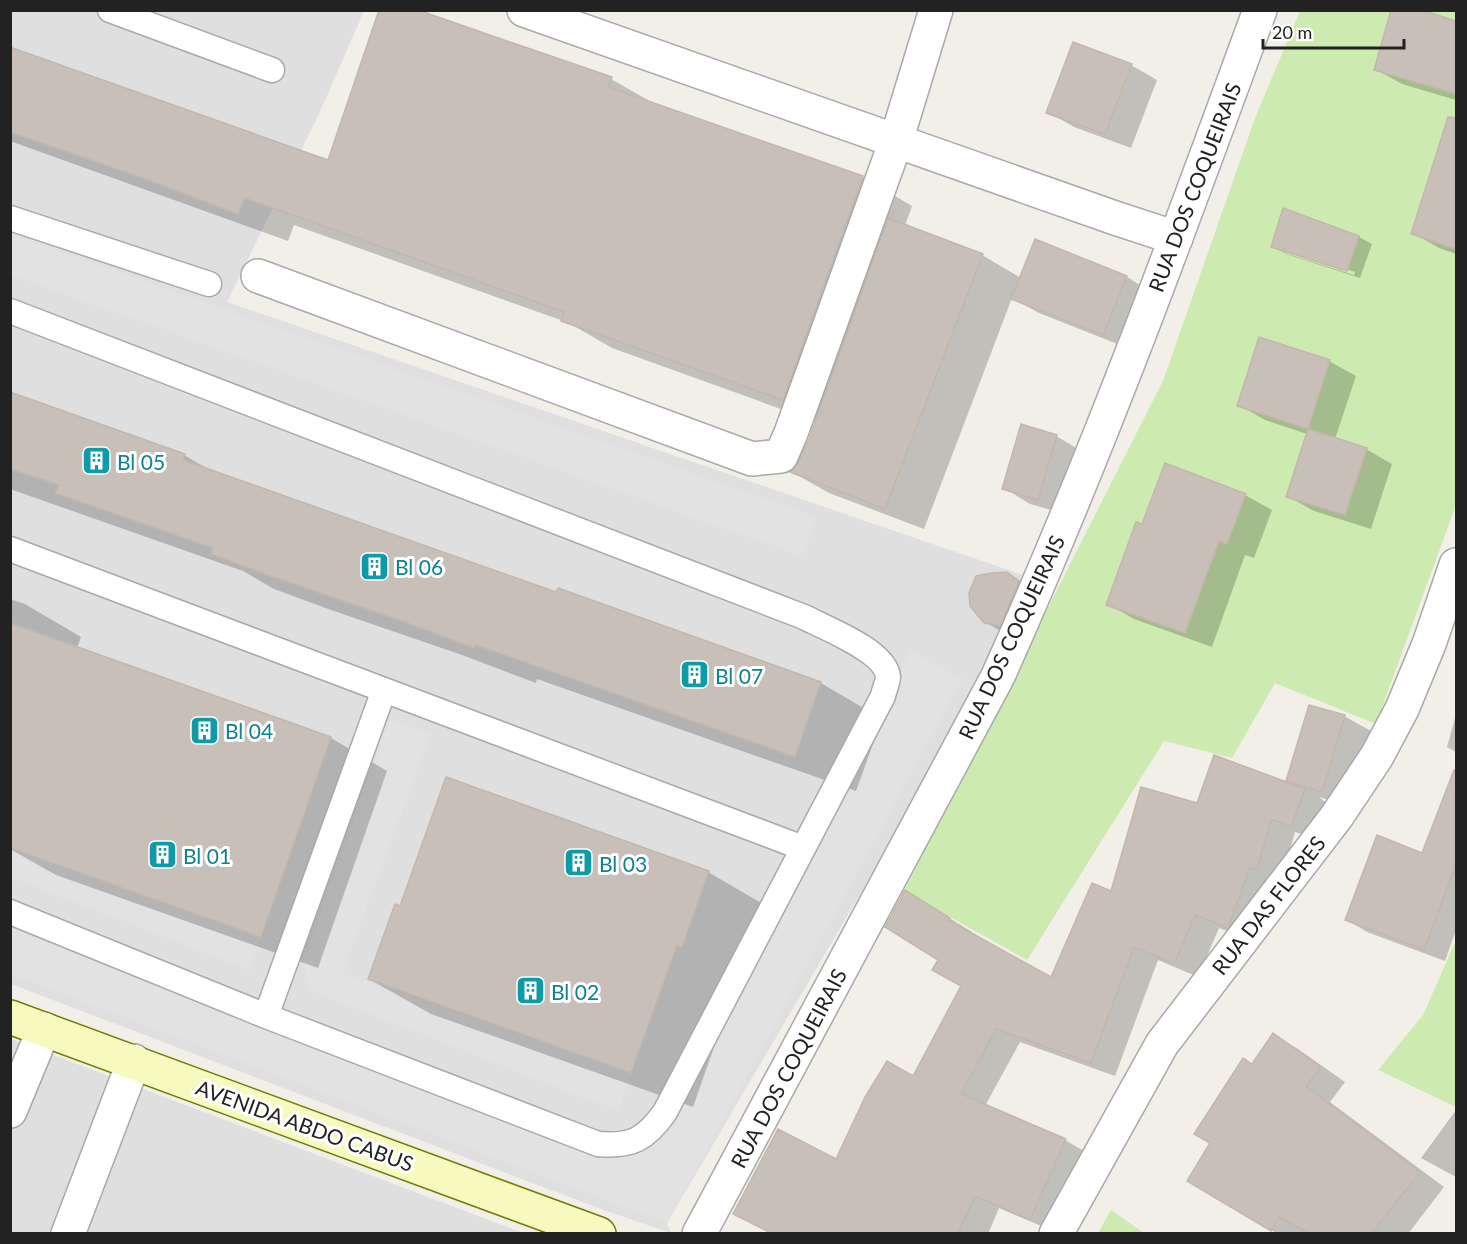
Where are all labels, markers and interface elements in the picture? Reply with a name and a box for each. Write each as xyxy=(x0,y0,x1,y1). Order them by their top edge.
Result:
scale bar xyxy=(1263,12,1404,50)
text: 20 m xyxy=(1272,21,1312,43)
street label: RUA DOS COQUEIRAIS xyxy=(1143,79,1245,295)
building icon: Bl 05 xyxy=(80,445,112,477)
place label: Bl 05 xyxy=(117,449,165,474)
street label: RUA DOS COQUEIRAIS xyxy=(953,531,1069,743)
building icon: Bl 06 xyxy=(358,550,390,582)
place label: Bl 06 xyxy=(395,554,443,579)
building icon: Bl 07 xyxy=(678,659,710,691)
place label: Bl 07 xyxy=(715,663,763,688)
building icon: Bl 04 xyxy=(188,714,220,746)
place label: Bl 04 xyxy=(225,718,273,743)
street label: RUA DAS FLORES xyxy=(1206,831,1330,979)
building icon: Bl 01 xyxy=(146,839,178,871)
place label: Bl 01 xyxy=(183,843,231,868)
building icon: Bl 03 xyxy=(562,847,594,879)
place label: Bl 03 xyxy=(599,851,647,876)
street label: RUA DOS COQUEIRAIS xyxy=(725,964,851,1172)
building icon: Bl 02 xyxy=(514,975,546,1007)
place label: Bl 02 xyxy=(551,979,599,1004)
street label: AVENIDA ABDO CABUS xyxy=(193,1074,417,1176)

